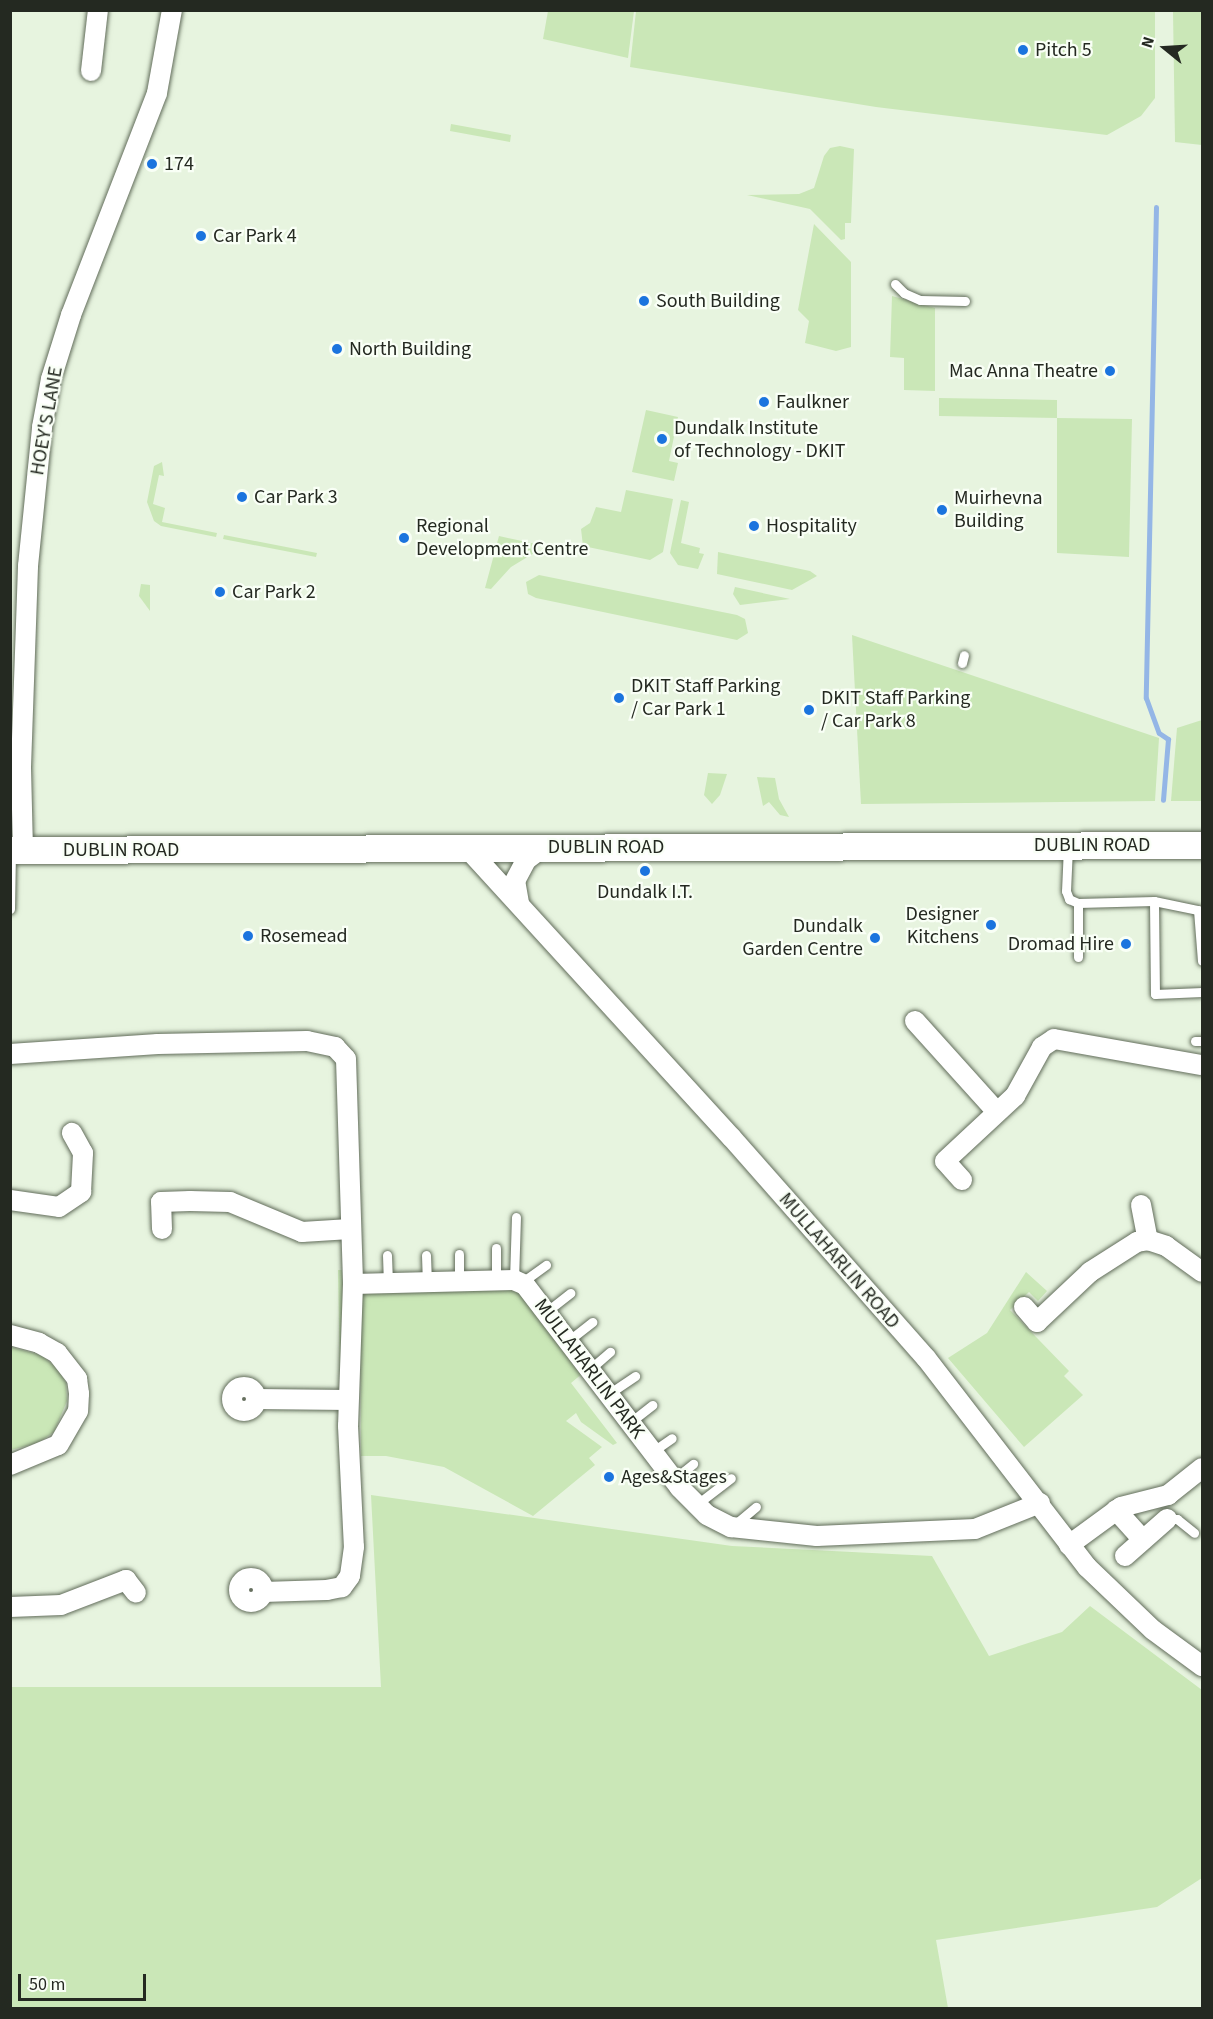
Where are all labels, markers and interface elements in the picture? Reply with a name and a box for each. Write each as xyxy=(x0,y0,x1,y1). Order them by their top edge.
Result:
north arrow xyxy=(1135,18,1195,78)
text: N xyxy=(1136,34,1160,51)
place label: Pitch 5 xyxy=(1035,38,1092,62)
marker: Pitch 5 xyxy=(1016,43,1030,57)
place label: 174 xyxy=(164,152,194,176)
marker: 174 xyxy=(145,157,159,171)
place label: Car Park 4 xyxy=(213,224,297,248)
marker: Car Park 4 xyxy=(194,229,208,243)
place label: South Building xyxy=(656,289,780,313)
marker: South Building xyxy=(637,294,651,308)
place label: North Building xyxy=(349,337,471,361)
marker: North Building xyxy=(330,342,344,356)
place label: Mac Anna Theatre xyxy=(949,359,1098,383)
marker: Mac Anna Theatre xyxy=(1103,364,1117,378)
street label: HOEY'S LANE xyxy=(26,365,68,477)
place label: Faulkner xyxy=(776,390,849,414)
marker: Faulkner xyxy=(757,395,771,409)
place label: Dundalk Institute of Technology - DKIT xyxy=(674,416,845,463)
marker: Dundalk Institute of Technology - DKIT xyxy=(655,432,669,446)
place label: Car Park 3 xyxy=(254,485,338,509)
place label: Muirhevna Building xyxy=(954,486,1043,533)
marker: Car Park 3 xyxy=(235,490,249,504)
marker: Muirhevna Building xyxy=(935,503,949,517)
place label: Regional Development Centre xyxy=(416,514,588,561)
place label: Hospitality xyxy=(766,514,857,538)
marker: Hospitality xyxy=(747,519,761,533)
marker: Regional Development Centre xyxy=(397,531,411,545)
place label: Car Park 2 xyxy=(232,580,316,604)
marker: Car Park 2 xyxy=(213,585,227,599)
place label: DKIT Staff Parking / Car Park 1 xyxy=(631,674,780,721)
place label: DKIT Staff Parking / Car Park 8 xyxy=(821,686,970,733)
marker: DKIT Staff Parking / Car Park 1 xyxy=(612,691,626,705)
marker: DKIT Staff Parking / Car Park 8 xyxy=(802,703,816,717)
street label: DUBLIN ROAD xyxy=(1034,833,1150,857)
street label: DUBLIN ROAD xyxy=(548,835,664,859)
street label: DUBLIN ROAD xyxy=(63,838,179,862)
marker: Dundalk I.T. xyxy=(638,864,652,878)
place label: Dundalk I.T. xyxy=(597,880,693,904)
place label: Designer Kitchens xyxy=(906,902,979,949)
place label: Dundalk Garden Centre xyxy=(742,915,863,962)
marker: Designer Kitchens xyxy=(984,918,998,932)
place label: Rosemead xyxy=(260,924,348,948)
marker: Rosemead xyxy=(241,929,255,943)
marker: Dundalk Garden Centre xyxy=(868,931,882,945)
place label: Dromad Hire xyxy=(1008,932,1114,956)
marker: Dromad Hire xyxy=(1119,937,1133,951)
street label: MULLAHARLIN ROAD xyxy=(773,1188,905,1334)
street label: MULLAHARLIN PARK xyxy=(529,1294,649,1444)
place label: Ages&Stages xyxy=(621,1465,727,1489)
marker: Ages&Stages xyxy=(602,1470,616,1484)
scale bar xyxy=(21,1962,148,2000)
text: 50 m xyxy=(29,1972,65,1997)

